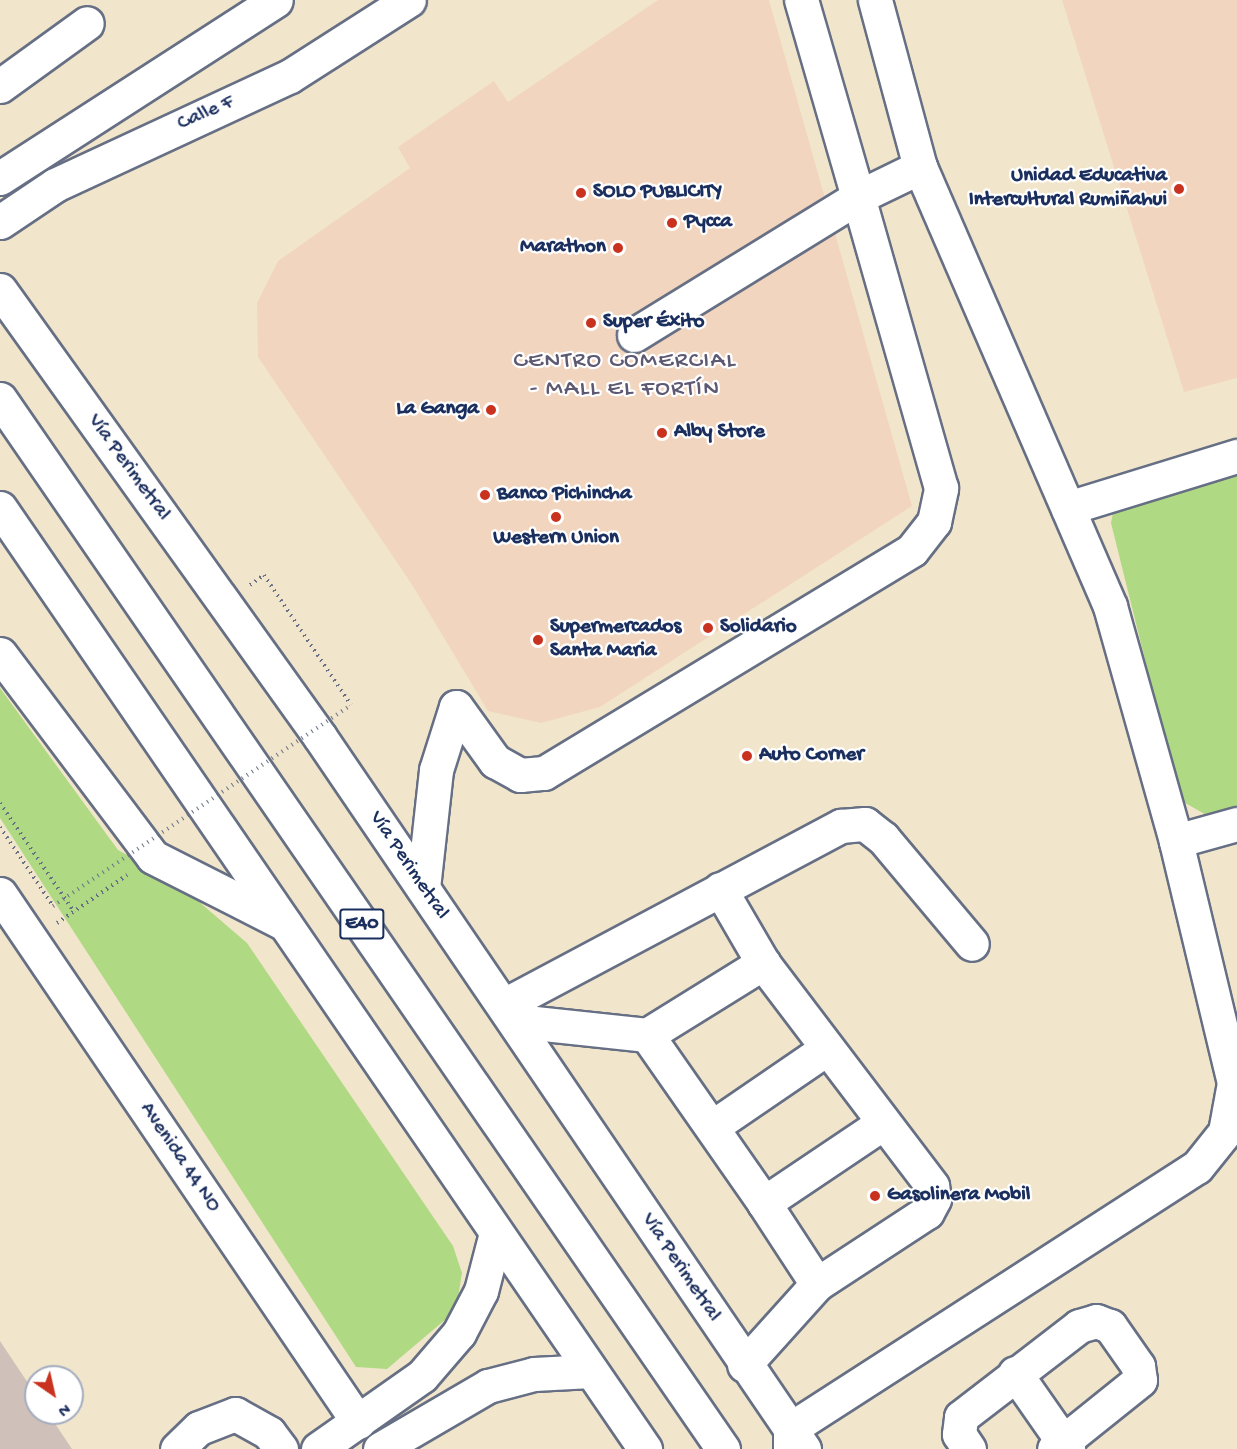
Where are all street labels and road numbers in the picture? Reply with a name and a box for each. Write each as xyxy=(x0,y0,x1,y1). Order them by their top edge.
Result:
street label: Calle F xyxy=(174,91,238,137)
street label: Vía Perimetral xyxy=(81,410,175,526)
street label: Vía Perimetral xyxy=(363,807,453,925)
road number: E40 xyxy=(338,907,386,941)
street label: Avenida 44 NO xyxy=(133,1098,225,1218)
street label: Vía Perimetral xyxy=(635,1209,725,1327)

